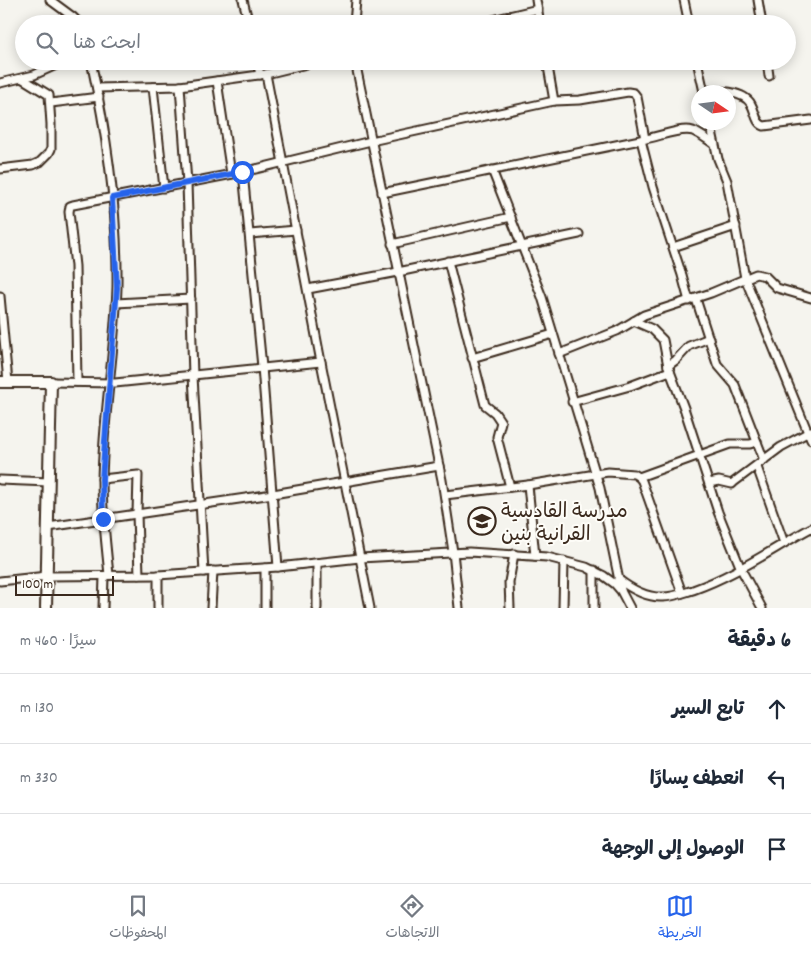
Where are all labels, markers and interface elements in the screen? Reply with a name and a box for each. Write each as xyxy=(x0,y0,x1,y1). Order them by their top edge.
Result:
search box xyxy=(15,15,796,70)
icon: search xyxy=(33,29,61,57)
text: ابحث هنا xyxy=(73,31,141,58)
north arrow xyxy=(691,85,736,130)
route start xyxy=(231,161,254,184)
place label: مدرسة القادسية القرانية بنين xyxy=(501,499,628,550)
school or university icon: مدرسة القادسية القرانية بنين xyxy=(467,506,497,536)
route end xyxy=(92,508,115,531)
scale bar xyxy=(15,573,114,596)
text: 100 m xyxy=(22,575,53,595)
text: 6 دقيقة xyxy=(727,627,791,657)
text: سيرًا · 460 m xyxy=(20,630,97,653)
icon: ahead xyxy=(763,695,791,723)
text: 130 m xyxy=(20,697,54,720)
text: تابع السير xyxy=(672,697,744,724)
icon: left xyxy=(763,765,791,793)
text: 330 m xyxy=(20,767,58,790)
text: انعطف يسارًا xyxy=(650,767,744,794)
icon: arrive xyxy=(763,835,791,863)
text: الوصول إلى الوجهة xyxy=(602,837,744,864)
tab: المحفوظات xyxy=(109,892,167,945)
tab: الاتجاهات xyxy=(385,892,440,945)
tab: الخريطة xyxy=(658,892,702,945)

